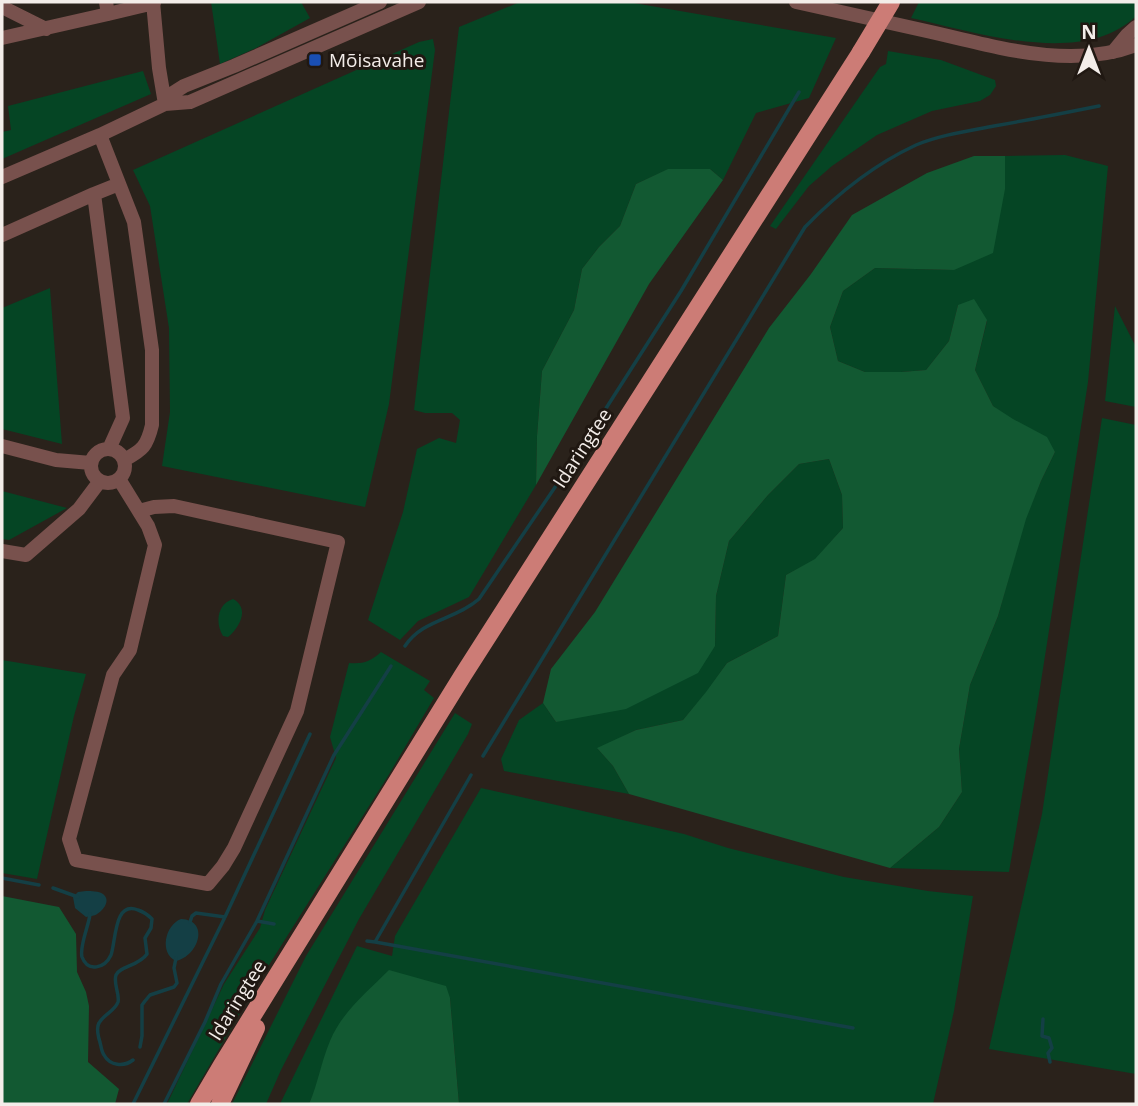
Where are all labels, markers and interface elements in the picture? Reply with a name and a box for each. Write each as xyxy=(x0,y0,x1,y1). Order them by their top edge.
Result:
north arrow xyxy=(1054,14,1124,84)
text: N xyxy=(1081,19,1097,45)
place label: Mõisavahe xyxy=(329,47,424,73)
marker: Mõisavahe xyxy=(307,52,323,68)
street label: Idaringtee xyxy=(547,403,617,493)
street label: Idaringtee xyxy=(202,955,272,1045)

